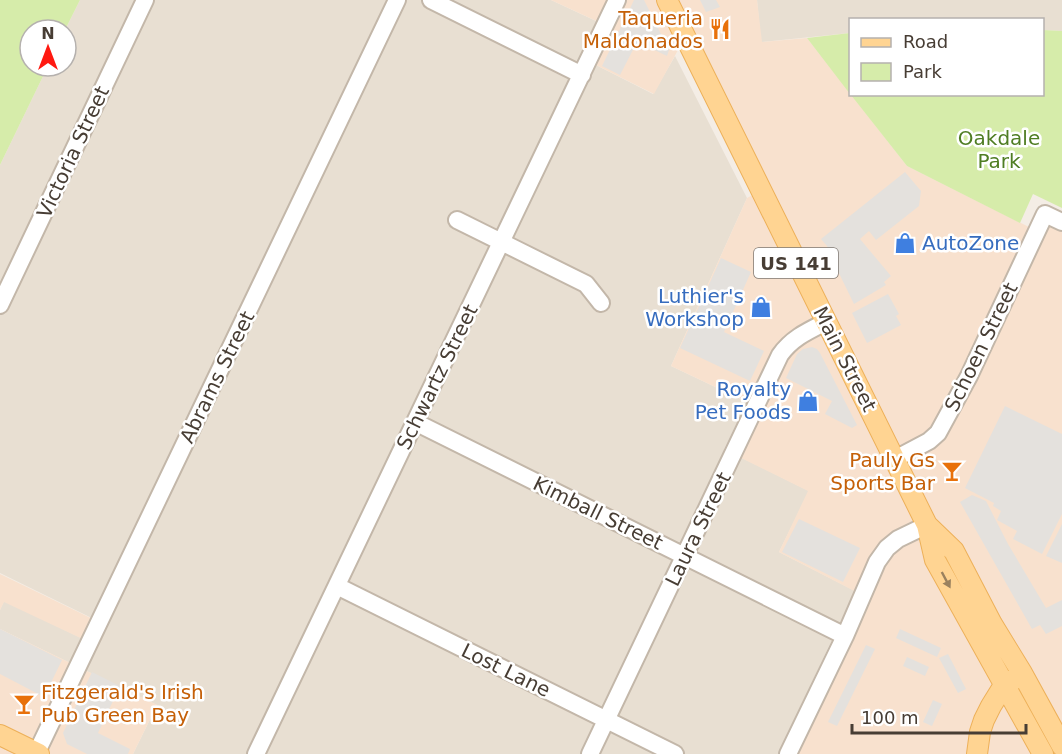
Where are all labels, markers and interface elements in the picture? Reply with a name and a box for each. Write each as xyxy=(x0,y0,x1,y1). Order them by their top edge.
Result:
place label: Taqueria Maldonados xyxy=(583,6,703,53)
restaurant icon: Taqueria Maldonados xyxy=(708,17,732,41)
north arrow xyxy=(18,18,78,78)
legend xyxy=(849,18,1044,96)
text: N xyxy=(41,24,55,43)
text: Road xyxy=(903,31,948,52)
text: Park xyxy=(903,61,942,82)
street label: Victoria Street xyxy=(32,82,114,222)
park label: Oakdale Park xyxy=(958,126,1040,173)
shop icon: AutoZone xyxy=(893,231,917,255)
place label: AutoZone xyxy=(922,231,1019,255)
road number: US 141 xyxy=(754,248,838,278)
street label: Schoen Street xyxy=(939,278,1023,415)
place label: Luthier's Workshop xyxy=(645,284,744,331)
shop icon: Luthier's Workshop xyxy=(749,295,773,319)
street label: Schwartz Street xyxy=(391,300,483,454)
street label: Main Street xyxy=(808,302,882,416)
street label: Abrams Street xyxy=(175,307,259,447)
place label: Royalty Pet Foods xyxy=(695,377,791,424)
shop icon: Royalty Pet Foods xyxy=(796,389,820,413)
place label: Pauly Gs Sports Bar xyxy=(830,448,936,495)
bar icon: Pauly Gs Sports Bar xyxy=(940,459,964,483)
street label: Laura Street xyxy=(660,468,736,590)
street label: Kimball Street xyxy=(529,471,667,555)
one-way arrow xyxy=(941,571,951,588)
street label: Lost Lane xyxy=(458,638,554,702)
place label: Fitzgerald's Irish Pub Green Bay xyxy=(41,680,204,727)
bar icon: Fitzgerald's Irish Pub Green Bay xyxy=(12,692,36,716)
scale bar xyxy=(852,697,1026,735)
text: 100 m xyxy=(861,707,919,728)

